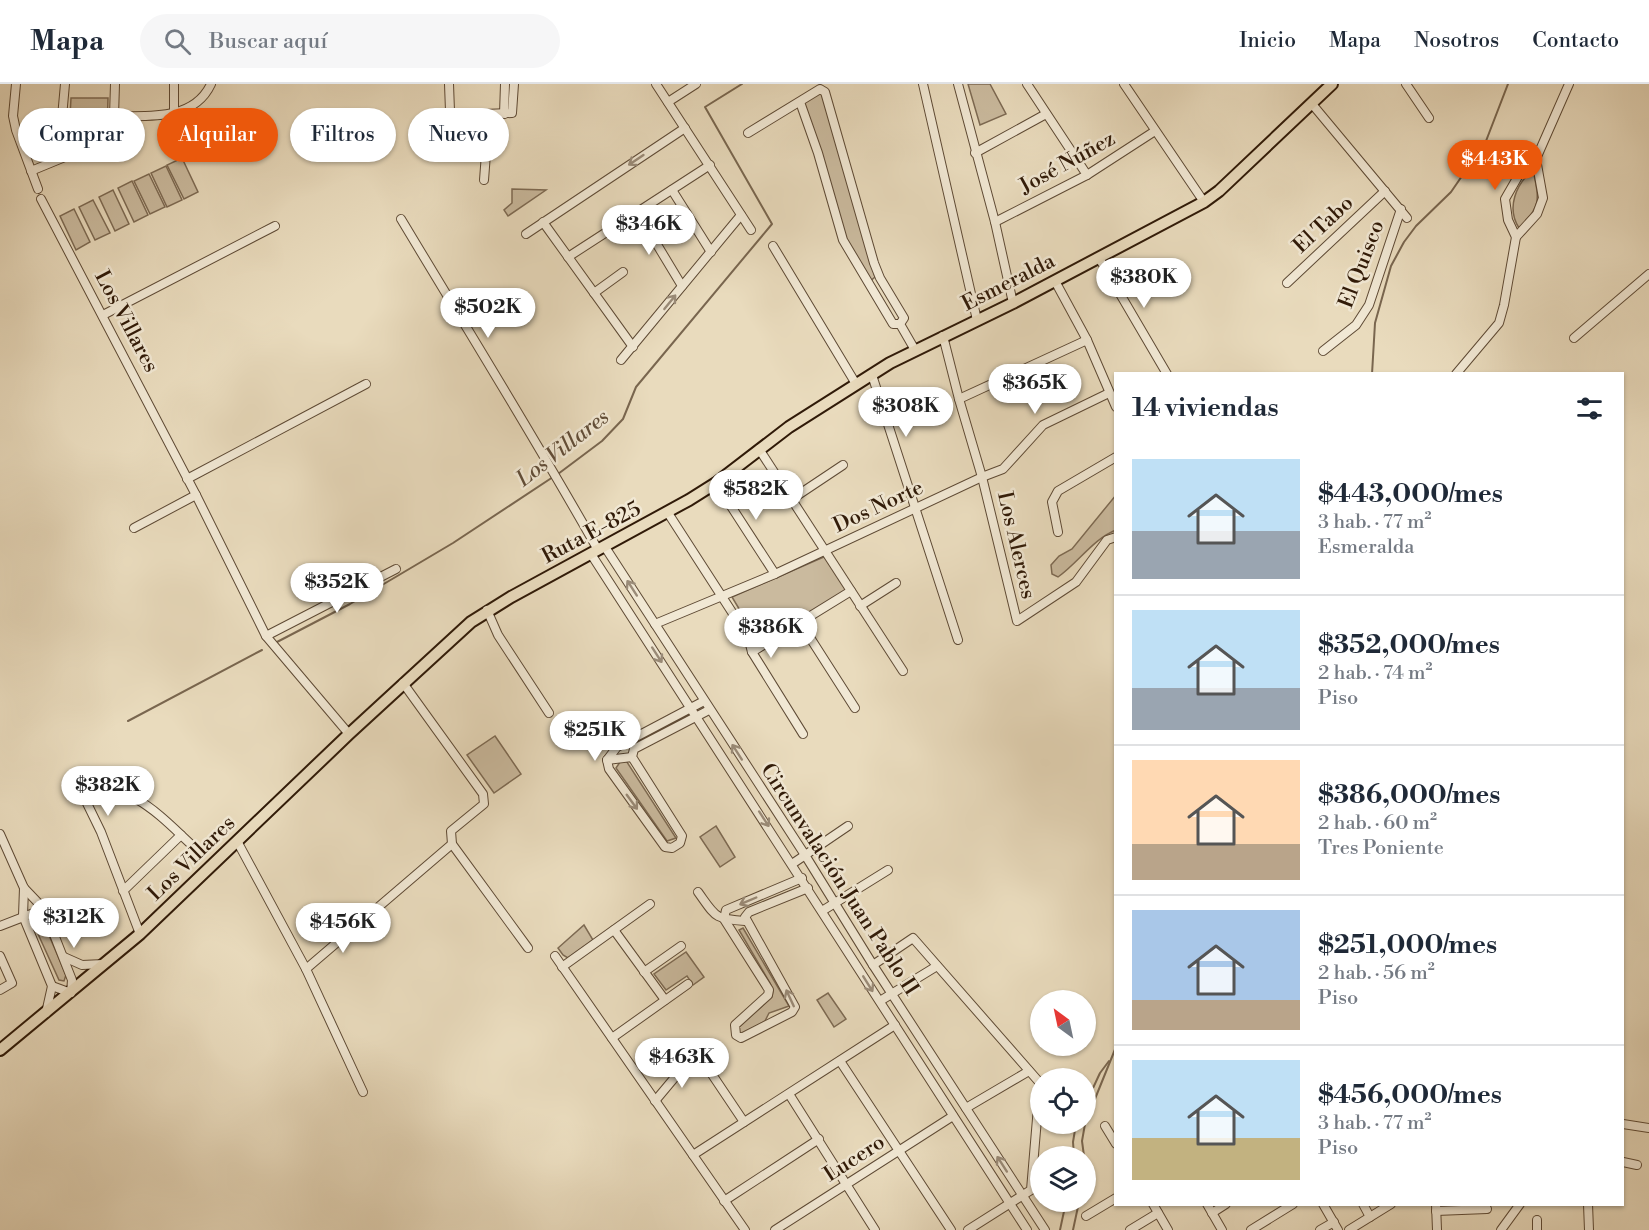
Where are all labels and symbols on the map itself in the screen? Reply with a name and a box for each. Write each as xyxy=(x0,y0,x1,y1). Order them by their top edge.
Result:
street label: José Núñez xyxy=(1014,126,1120,200)
pin: $443K xyxy=(1453,140,1537,191)
one-way arrow xyxy=(628,154,645,167)
street label: El Tabo xyxy=(1288,190,1359,259)
pin: $346K xyxy=(607,205,691,256)
street label: El Quisco xyxy=(1333,217,1391,312)
street label: Esmeralda xyxy=(958,248,1060,317)
pin: $380K xyxy=(1102,258,1186,309)
street label: Los Villares xyxy=(88,266,164,377)
pin: $502K xyxy=(446,288,530,339)
one-way arrow xyxy=(663,294,676,310)
pin: $365K xyxy=(993,364,1077,415)
pin: $308K xyxy=(864,387,948,438)
water label: Los Villares xyxy=(510,404,615,493)
pin: $582K xyxy=(714,470,798,521)
street label: Dos Norte xyxy=(829,475,928,539)
street label: Los Alerces xyxy=(991,489,1041,602)
street label: Ruta E-825 xyxy=(537,496,645,570)
pin: $352K xyxy=(295,563,379,614)
one-way arrow xyxy=(626,580,638,597)
pin: $386K xyxy=(729,608,813,659)
one-way arrow xyxy=(651,647,664,664)
pin: $251K xyxy=(553,711,637,762)
one-way arrow xyxy=(731,745,743,761)
street label: Circunvalación Juan Pablo II xyxy=(754,759,924,1001)
pin: $382K xyxy=(66,766,150,817)
one-way arrow xyxy=(626,793,638,809)
one-way arrow xyxy=(758,810,770,827)
street label: Los Villares xyxy=(142,811,241,907)
one-way arrow xyxy=(739,896,758,907)
pin: $312K xyxy=(32,898,116,949)
pin: $456K xyxy=(301,903,385,954)
one-way arrow xyxy=(863,975,875,992)
one-way arrow xyxy=(784,990,796,1008)
north arrow xyxy=(1030,990,1096,1056)
pin: $463K xyxy=(640,1038,724,1089)
street label: Lucero xyxy=(819,1129,890,1188)
one-way arrow xyxy=(995,1155,1008,1172)

